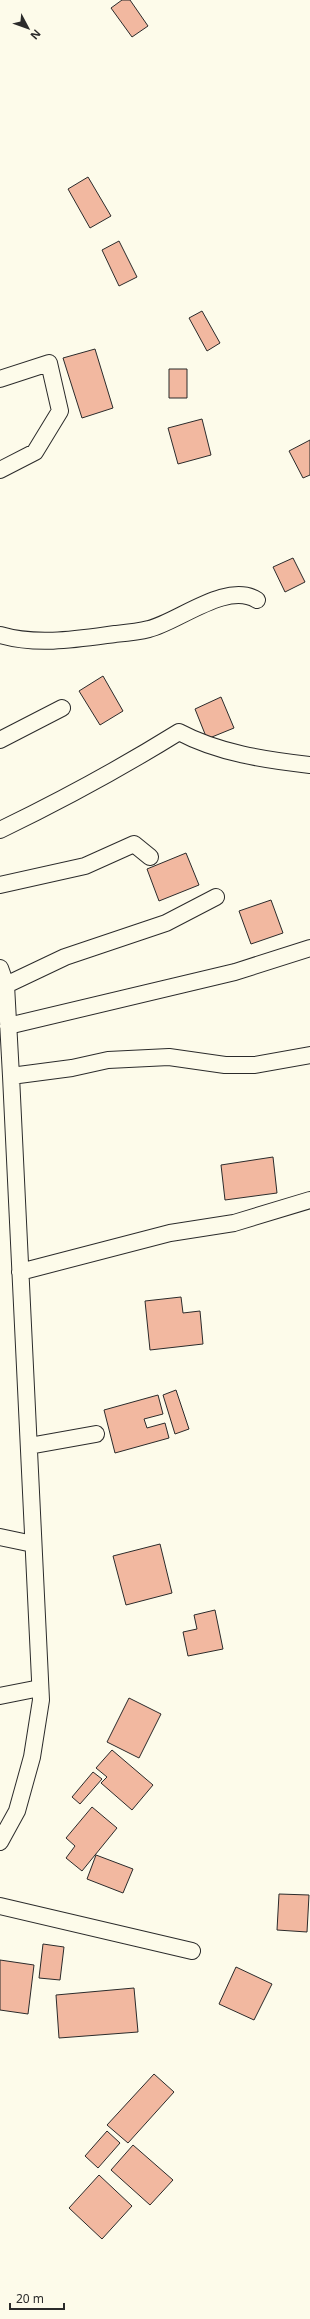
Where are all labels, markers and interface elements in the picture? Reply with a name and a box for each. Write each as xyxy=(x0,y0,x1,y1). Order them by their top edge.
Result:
north arrow xyxy=(8,8,48,48)
text: N xyxy=(27,27,45,43)
scale bar xyxy=(10,2285,64,2311)
text: 20 m xyxy=(16,2290,44,2307)

